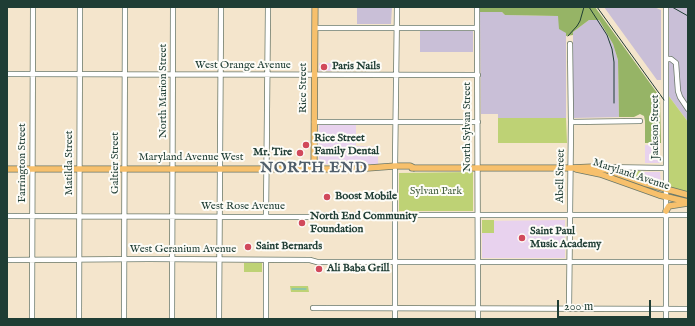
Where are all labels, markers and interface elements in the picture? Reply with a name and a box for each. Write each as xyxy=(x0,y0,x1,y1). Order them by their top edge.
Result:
street label: North Marion Street xyxy=(157,44,171,138)
street label: West Orange Avenue xyxy=(195,59,291,73)
place label: Paris Nails xyxy=(332,60,380,74)
marker: Paris Nails xyxy=(319,62,329,72)
street label: Rice Street xyxy=(297,63,311,113)
street label: North Sylvan Street xyxy=(461,82,475,172)
street label: Jackson Street xyxy=(649,95,663,159)
street label: Farrington Street xyxy=(16,123,30,203)
street label: Matilda Street xyxy=(63,130,77,196)
street label: Galtier Street xyxy=(109,132,123,194)
place label: Rice Street Family Dental xyxy=(314,132,379,158)
marker: Rice Street Family Dental xyxy=(301,140,311,150)
place label: Mr. Tire xyxy=(253,146,292,160)
marker: Mr. Tire xyxy=(295,148,305,158)
street label: Abell Street xyxy=(554,149,568,203)
street label: Maryland Avenue West xyxy=(139,151,243,165)
street label: Maryland Avenue xyxy=(591,156,671,194)
district label: NORTH END xyxy=(260,160,368,178)
park label: Sylvan Park xyxy=(410,185,462,199)
place label: Boost Mobile xyxy=(335,190,397,204)
marker: Boost Mobile xyxy=(322,192,332,202)
street label: West Rose Avenue xyxy=(201,200,285,214)
place label: North End Community Foundation xyxy=(310,210,417,236)
marker: North End Community Foundation xyxy=(297,218,307,228)
place label: Saint Paul Music Academy xyxy=(530,225,601,251)
marker: Saint Paul Music Academy xyxy=(517,233,527,243)
place label: Saint Bernards xyxy=(256,240,322,254)
marker: Saint Bernards xyxy=(243,242,253,252)
street label: West Geranium Avenue xyxy=(130,243,236,257)
place label: Ali Baba Grill xyxy=(327,262,390,276)
marker: Ali Baba Grill xyxy=(314,264,324,274)
scale bar xyxy=(559,292,653,318)
text: 200 m xyxy=(564,299,593,314)

